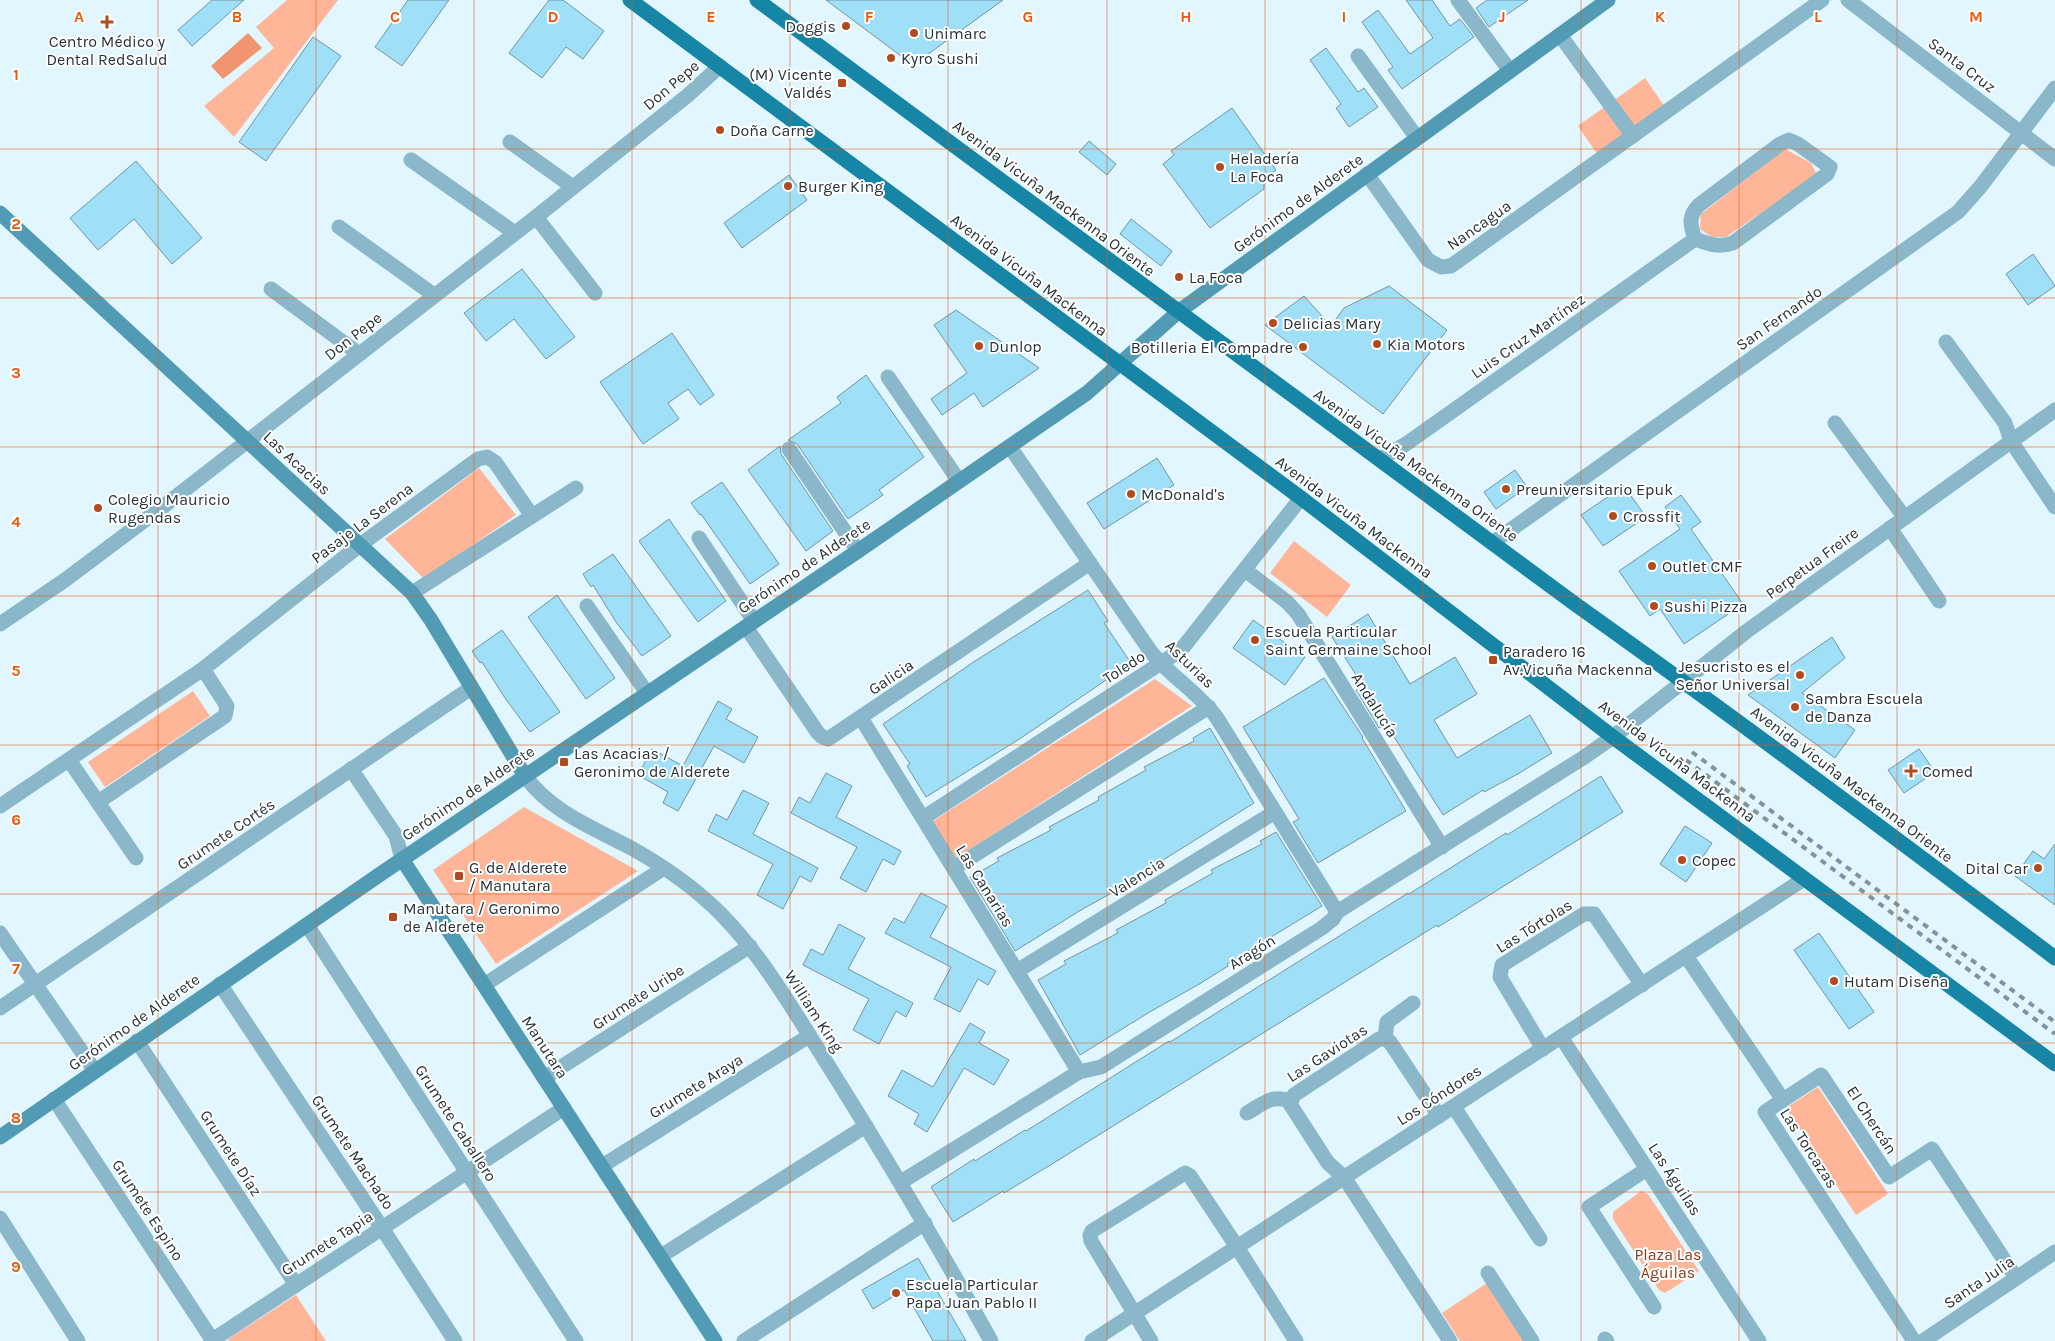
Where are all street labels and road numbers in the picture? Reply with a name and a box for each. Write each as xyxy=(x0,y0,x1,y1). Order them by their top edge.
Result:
street label: Santa Cruz xyxy=(1924,33,2000,97)
street label: Don Pepe xyxy=(639,56,703,114)
street label: Avenida Vicuña Mackenna Oriente xyxy=(949,116,1159,280)
street label: Gerónimo de Alderete xyxy=(1229,149,1367,257)
street label: Nancagua xyxy=(1443,196,1515,254)
street label: Avenida Vicuña Mackenna xyxy=(947,210,1111,340)
street label: San Fernando xyxy=(1733,281,1825,355)
street label: Luis Cruz Martínez xyxy=(1467,289,1589,383)
street label: Don Pepe xyxy=(321,308,385,364)
street label: Avenida Vicuña Mackenna Oriente xyxy=(1310,384,1522,546)
street label: Las Acacias xyxy=(259,427,335,499)
street label: Avenida Vicuña Mackenna xyxy=(1272,452,1436,582)
street label: Pasaje La Serena xyxy=(307,479,417,567)
street label: Gerónimo de Alderete xyxy=(734,514,874,618)
street label: Perpetua Freire xyxy=(1762,523,1862,603)
street label: Asturias xyxy=(1161,636,1219,692)
street label: Toledo xyxy=(1099,646,1149,688)
street label: Galicia xyxy=(865,655,917,699)
street label: Andalucía xyxy=(1348,669,1402,741)
street label: Avenida Vicuña Mackenna xyxy=(1595,696,1759,826)
street label: Avenida Vicuña Mackenna Oriente xyxy=(1747,702,1957,866)
street label: Gerónimo de Alderete xyxy=(398,741,538,845)
street label: Grumete Cortés xyxy=(173,794,279,874)
street label: Las Canarias xyxy=(952,841,1018,931)
street label: Valencia xyxy=(1106,853,1168,901)
street label: Las Tórtolas xyxy=(1492,895,1576,957)
street label: Aragón xyxy=(1225,930,1279,974)
street label: Grumete Uribe xyxy=(589,960,687,1034)
street label: William King xyxy=(781,967,847,1055)
street label: Gerónimo de Alderete xyxy=(65,969,203,1075)
street label: Manutara xyxy=(518,1012,572,1082)
street label: Las Gaviotas xyxy=(1283,1020,1371,1086)
street label: Grumete Araya xyxy=(646,1050,746,1122)
street label: Grumete Caballero xyxy=(411,1061,501,1185)
street label: Los Cóndores xyxy=(1393,1061,1485,1129)
street label: El Chercán xyxy=(1843,1082,1901,1158)
street label: Grumete Machado xyxy=(308,1091,398,1213)
street label: Las Torcazas xyxy=(1776,1104,1842,1192)
street label: Grumete Díaz xyxy=(196,1106,266,1200)
street label: Las Águilas xyxy=(1644,1139,1706,1219)
street label: Grumete Espino xyxy=(108,1156,188,1264)
street label: Grumete Tapia xyxy=(278,1206,376,1280)
street label: Santa Julia xyxy=(1940,1251,2018,1313)

